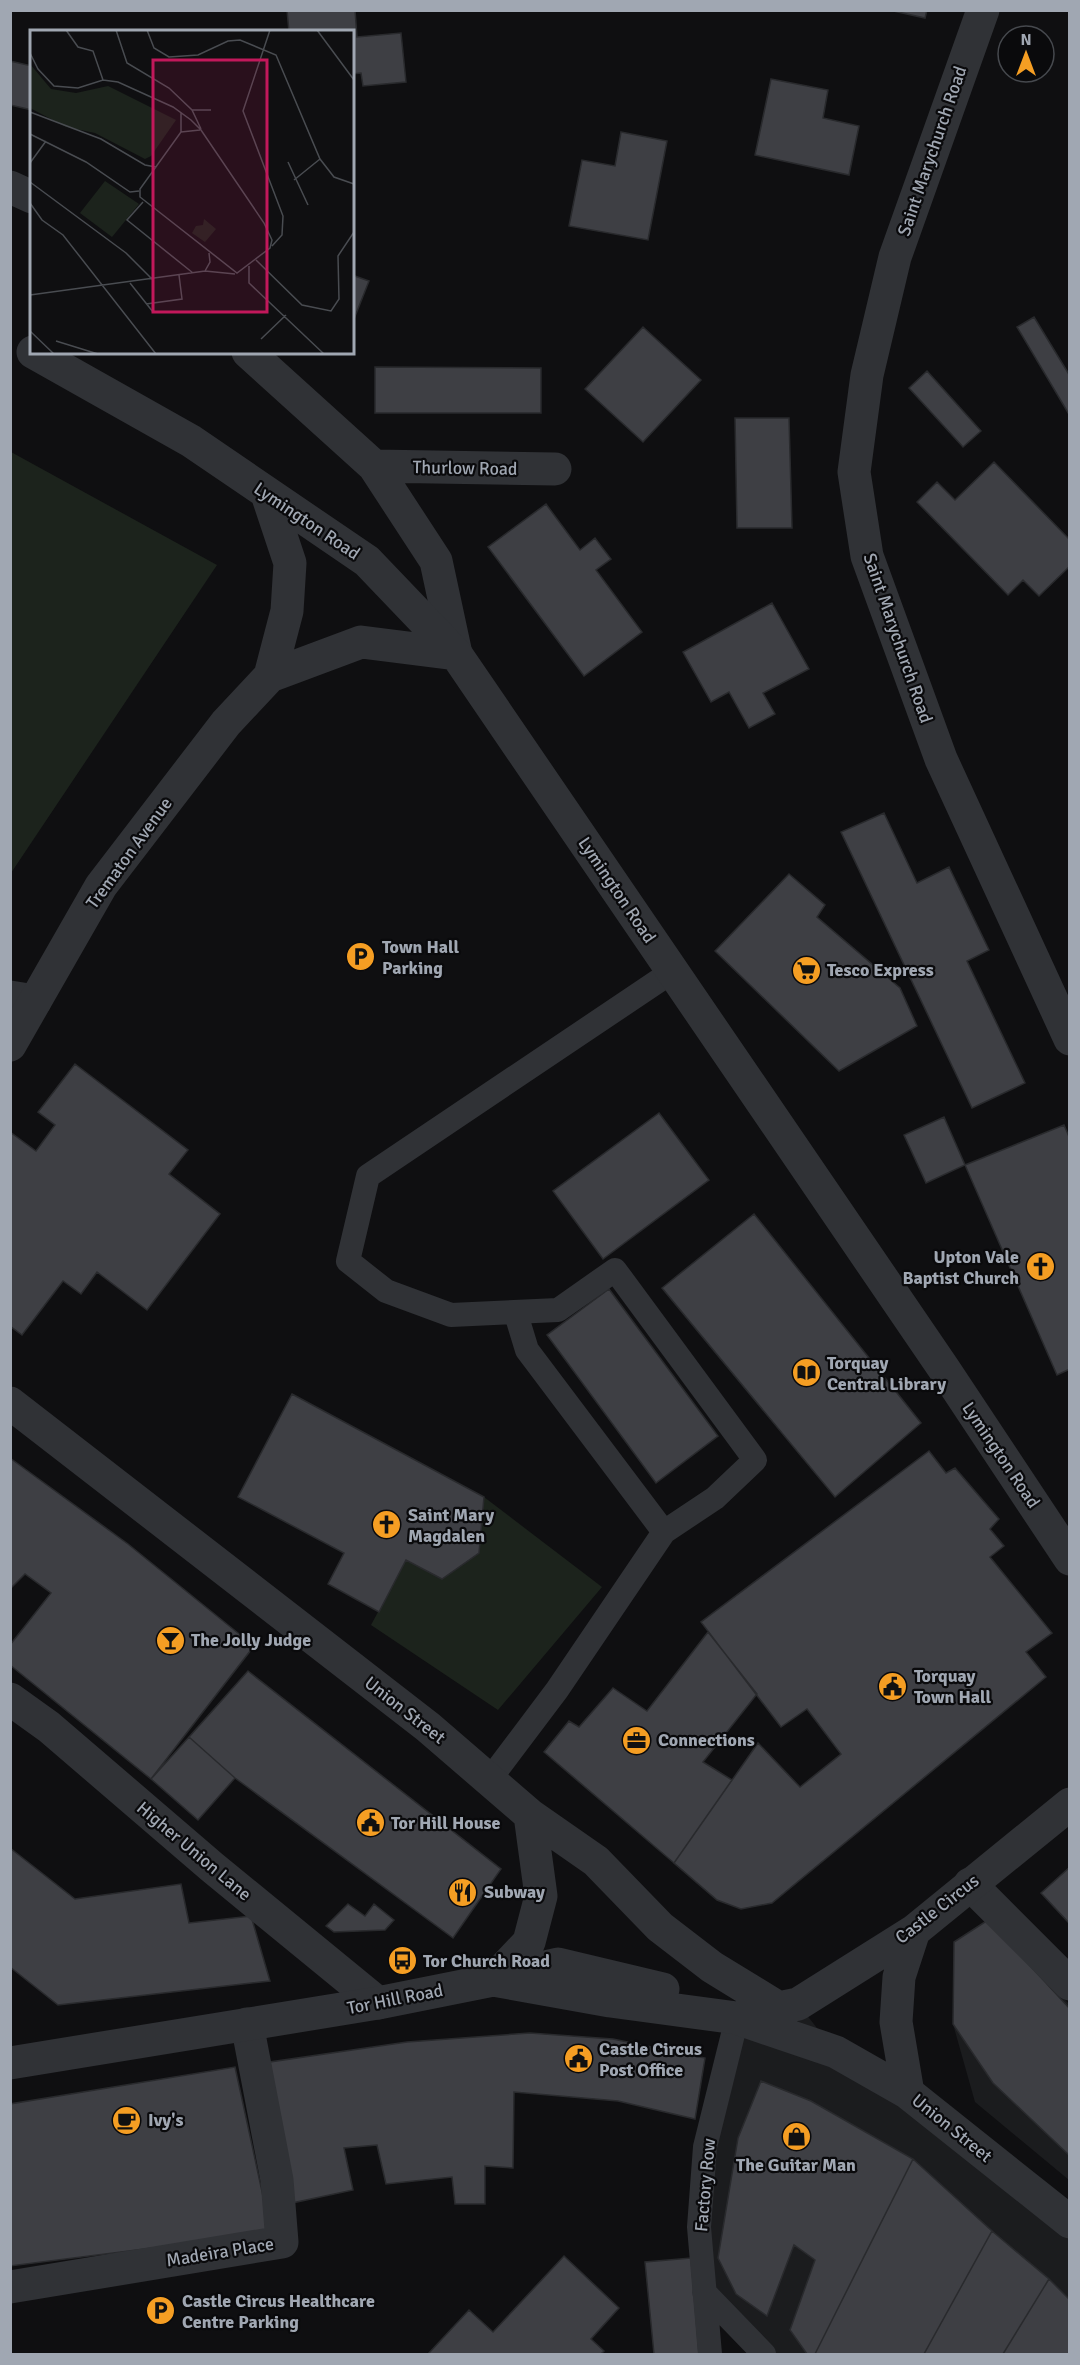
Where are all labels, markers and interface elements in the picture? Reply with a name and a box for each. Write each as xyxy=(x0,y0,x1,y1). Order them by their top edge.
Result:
north arrow xyxy=(996,24,1056,84)
inset map xyxy=(30,30,354,354)
text: N xyxy=(1020,30,1032,50)
street label: Saint Marychurch Road xyxy=(893,63,971,239)
street label: Thurlow Road xyxy=(412,456,518,480)
street label: Lymington Road xyxy=(250,477,364,565)
street label: Saint Marychurch Road xyxy=(859,550,937,726)
street label: Trematon Avenue xyxy=(81,793,177,913)
street label: Lymington Road xyxy=(573,833,661,947)
place label: Town Hall Parking xyxy=(382,936,459,979)
parking icon: Town Hall Parking xyxy=(345,941,377,973)
supermarket icon: Tesco Express xyxy=(790,954,822,986)
place label: Tesco Express xyxy=(827,959,934,981)
place label: Upton Vale Baptist Church xyxy=(902,1246,1019,1289)
church icon: Upton Vale Baptist Church xyxy=(1024,1251,1056,1283)
place label: Torquay Central Library xyxy=(827,1352,946,1395)
library icon: Torquay Central Library xyxy=(790,1357,822,1389)
street label: Lymington Road xyxy=(957,1398,1045,1512)
place label: Saint Mary Magdalen xyxy=(408,1504,494,1547)
church icon: Saint Mary Magdalen xyxy=(371,1509,403,1541)
bar icon: The Jolly Judge xyxy=(154,1624,186,1656)
place label: The Jolly Judge xyxy=(191,1629,311,1651)
place label: Torquay Town Hall xyxy=(914,1665,991,1708)
public building icon: Torquay Town Hall xyxy=(877,1670,909,1702)
street label: Union Street xyxy=(360,1672,450,1748)
office icon: Connections xyxy=(621,1724,653,1756)
place label: Connections xyxy=(658,1729,755,1751)
street label: Higher Union Lane xyxy=(132,1797,256,1905)
public building icon: Tor Hill House xyxy=(354,1807,386,1839)
place label: Tor Hill House xyxy=(391,1812,500,1834)
street label: Castle Circus xyxy=(891,1869,983,1949)
restaurant icon: Subway xyxy=(447,1876,479,1908)
place label: Subway xyxy=(484,1881,545,1903)
bus stop icon: Tor Church Road xyxy=(386,1945,418,1977)
place label: Tor Church Road xyxy=(423,1950,550,1972)
street label: Tor Hill Road xyxy=(345,1979,445,2019)
place label: Castle Circus Post Office xyxy=(599,2038,702,2081)
public building icon: Castle Circus Post Office xyxy=(562,2043,594,2075)
street label: Union Street xyxy=(907,2089,997,2167)
cafe icon: Ivy's xyxy=(111,2104,143,2136)
place label: Ivy's xyxy=(148,2109,183,2131)
shop icon: The Guitar Man xyxy=(780,2120,812,2152)
street label: Factory Row xyxy=(690,2137,720,2233)
place label: The Guitar Man xyxy=(736,2154,856,2176)
street label: Madeira Place xyxy=(165,2233,275,2271)
place label: Castle Circus Healthcare Centre Parking xyxy=(182,2290,375,2333)
parking icon: Castle Circus Healthcare Centre Parking xyxy=(145,2295,177,2327)

